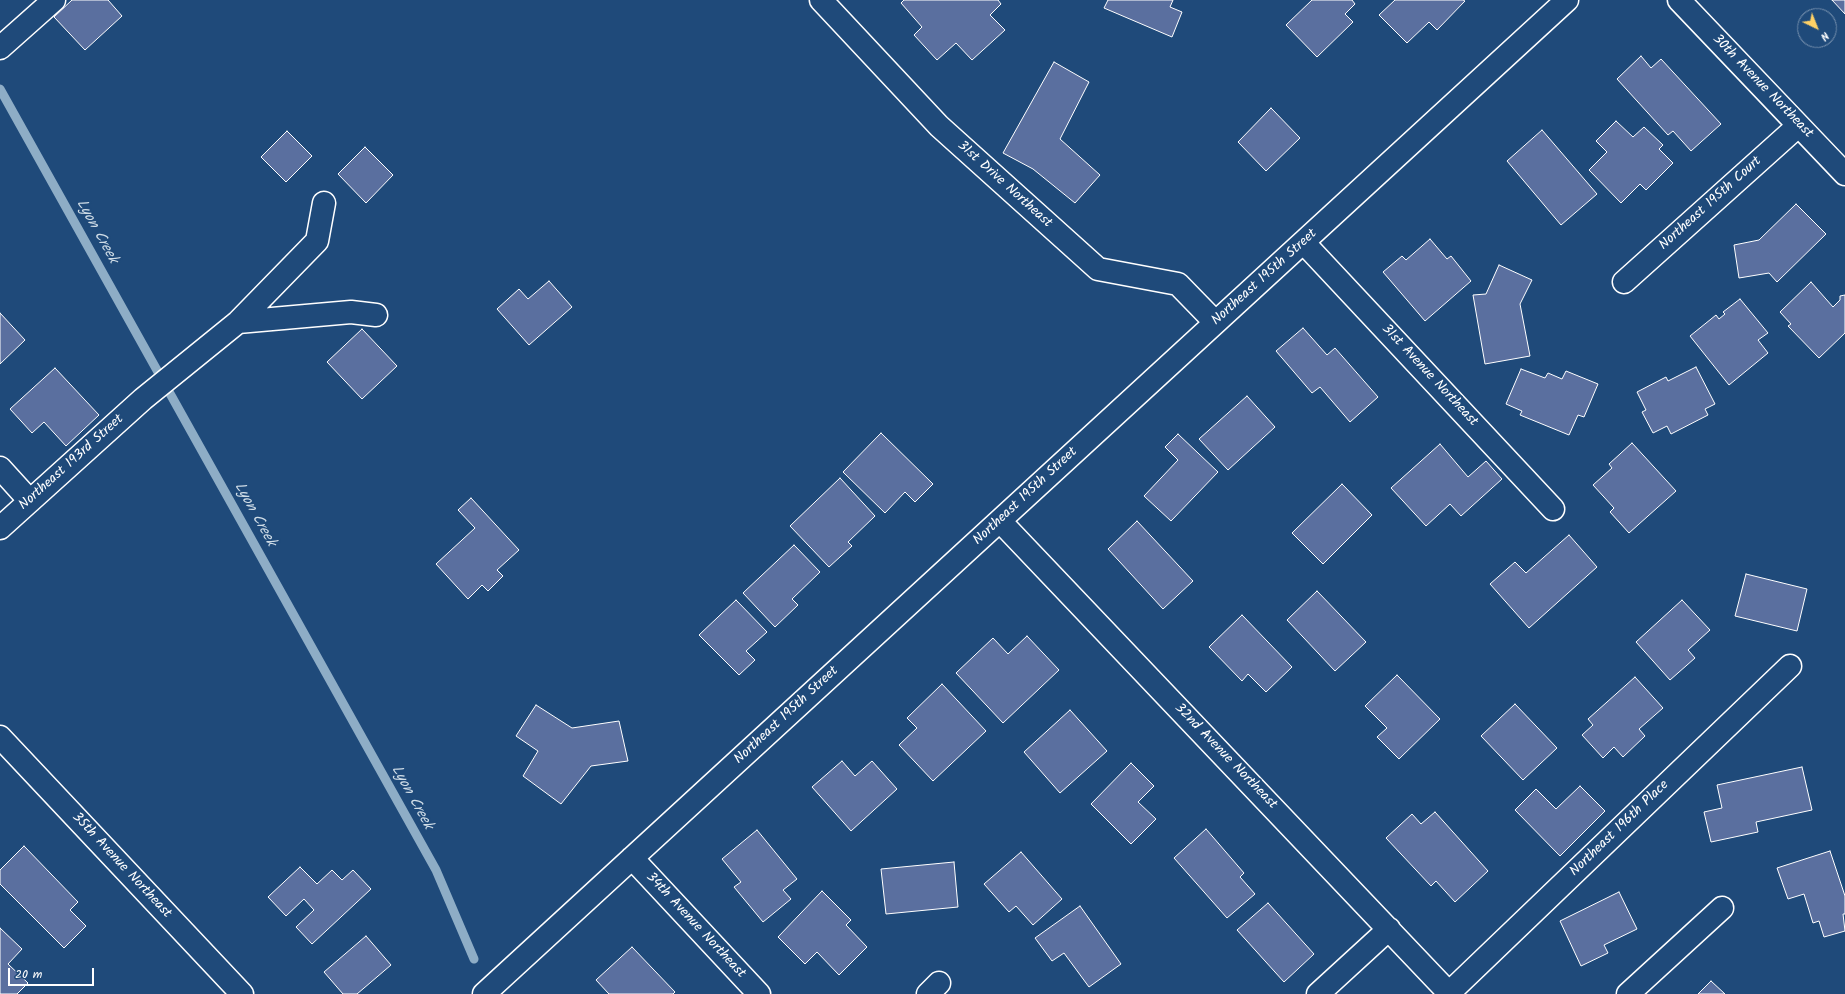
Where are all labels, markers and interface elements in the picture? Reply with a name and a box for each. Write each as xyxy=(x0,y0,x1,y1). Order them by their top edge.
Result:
north arrow xyxy=(1797,8,1837,48)
text: N xyxy=(1816,27,1833,45)
street label: 30th Avenue Northeast xyxy=(1708,32,1816,142)
street label: 31st Drive Northeast xyxy=(953,138,1055,232)
street label: Northeast 195th Court xyxy=(1656,154,1766,254)
water label: Lyon Creek xyxy=(71,197,121,267)
street label: Northeast 195th Street xyxy=(1209,226,1321,330)
street label: 31st Avenue Northeast xyxy=(1377,321,1481,431)
street label: Northeast 193rd Street xyxy=(16,412,128,514)
street label: Northeast 195th Street xyxy=(971,444,1081,550)
water label: Lyon Creek xyxy=(229,480,279,550)
street label: Northeast 195th Street xyxy=(732,663,842,769)
street label: 32nd Avenue Northeast xyxy=(1170,701,1280,813)
water label: Lyon Creek xyxy=(386,763,436,833)
street label: Northeast 196th Place xyxy=(1567,777,1673,881)
street label: 35th Avenue Northeast xyxy=(68,810,174,922)
street label: 34th Avenue Northeast xyxy=(642,870,748,982)
scale bar xyxy=(10,960,96,986)
text: 20 m xyxy=(15,965,42,984)

